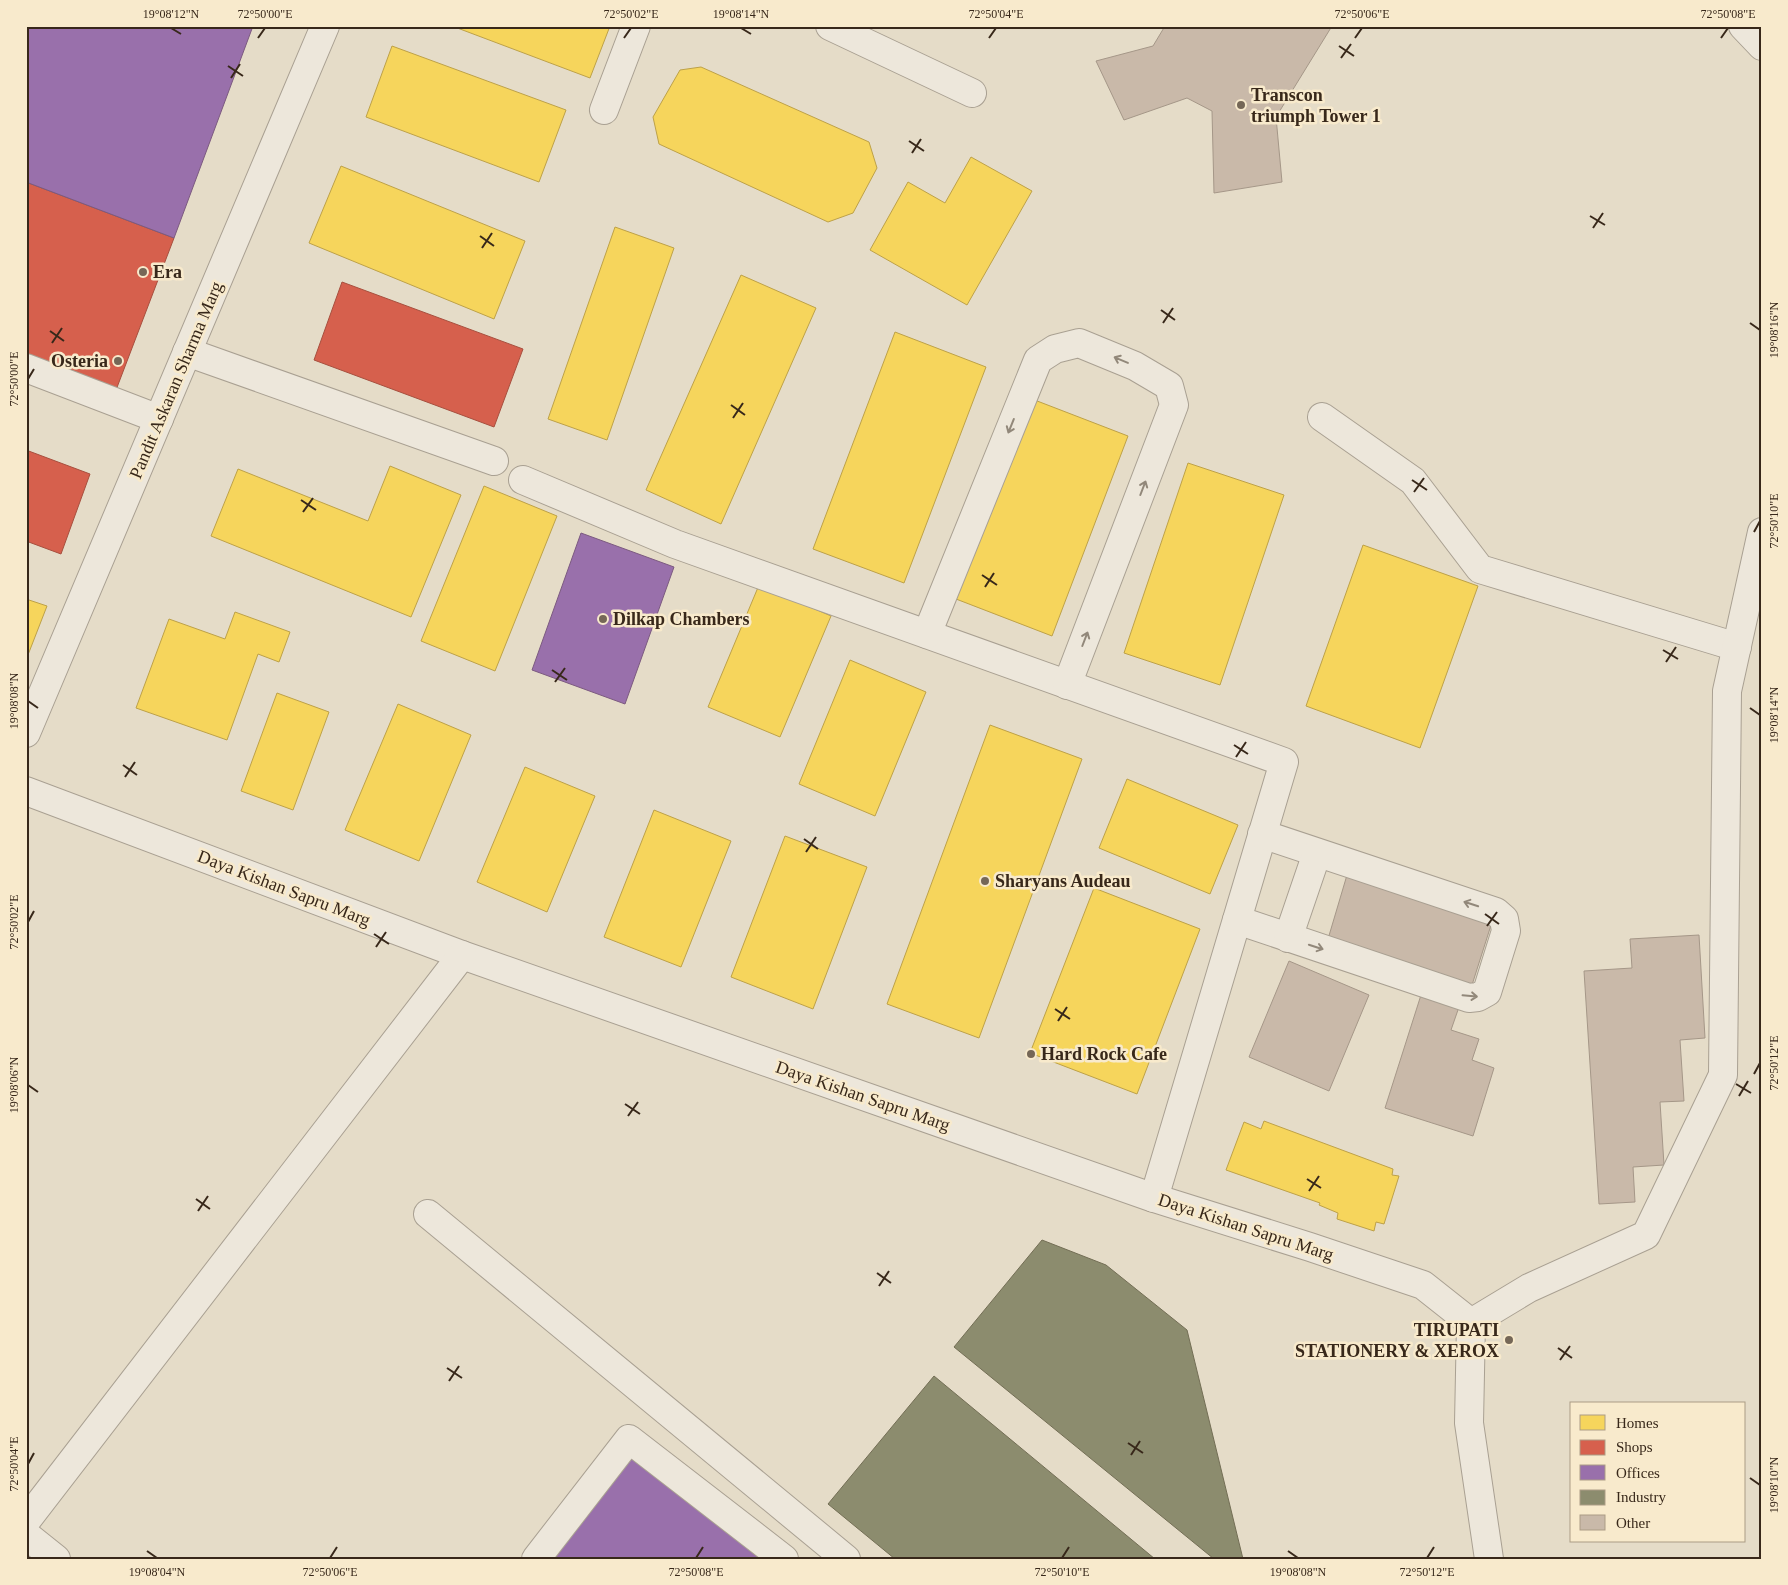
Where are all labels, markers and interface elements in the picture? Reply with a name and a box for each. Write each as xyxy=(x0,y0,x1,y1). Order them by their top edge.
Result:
text: 19°08'12"N xyxy=(143,7,200,21)
text: 72°50'00"E xyxy=(237,7,293,21)
text: 72°50'02"E xyxy=(603,7,659,21)
text: 19°08'14"N xyxy=(713,7,770,21)
text: 72°50'04"E xyxy=(968,7,1024,21)
text: 72°50'06"E xyxy=(1334,7,1390,21)
text: 72°50'08"E xyxy=(1700,7,1756,21)
place label: Transcon triumph Tower 1 xyxy=(1251,85,1381,126)
marker: Transcon triumph Tower 1 xyxy=(1235,99,1247,111)
place label: Era xyxy=(153,262,182,282)
marker: Era xyxy=(137,266,149,278)
street label: Pandit Askaran Sharma Marg xyxy=(125,278,227,482)
text: 19°08'16"N xyxy=(1767,301,1781,358)
text: 72°50'00"E xyxy=(7,351,21,407)
place label: Osteria xyxy=(51,351,108,371)
marker: Osteria xyxy=(112,355,124,367)
one-way arrow xyxy=(1114,355,1129,365)
one-way arrow xyxy=(1005,419,1014,434)
one-way arrow xyxy=(1139,480,1148,496)
text: 72°50'10"E xyxy=(1767,493,1781,549)
place label: Dilkap Chambers xyxy=(613,609,750,629)
marker: Dilkap Chambers xyxy=(597,613,609,625)
one-way arrow xyxy=(1081,632,1090,648)
text: 19°08'08"N xyxy=(7,672,21,729)
text: 19°08'14"N xyxy=(1767,686,1781,743)
street label: Daya Kishan Sapru Marg xyxy=(195,846,373,930)
place label: Sharyans Audeau xyxy=(995,871,1131,891)
marker: Sharyans Audeau xyxy=(979,875,991,887)
text: 72°50'02"E xyxy=(7,894,21,950)
one-way arrow xyxy=(1464,898,1480,908)
one-way arrow xyxy=(1308,943,1323,952)
one-way arrow xyxy=(1462,991,1478,1001)
text: 72°50'12"E xyxy=(1767,1035,1781,1091)
place label: Hard Rock Cafe xyxy=(1041,1044,1167,1064)
marker: Hard Rock Cafe xyxy=(1025,1048,1037,1060)
text: 19°08'06"N xyxy=(7,1056,21,1113)
street label: Daya Kishan Sapru Marg xyxy=(773,1057,953,1135)
street label: Daya Kishan Sapru Marg xyxy=(1156,1189,1336,1265)
place label: TIRUPATI STATIONERY & XEROX xyxy=(1295,1320,1499,1361)
marker: TIRUPATI STATIONERY & XEROX xyxy=(1503,1334,1515,1346)
legend xyxy=(1570,1402,1746,1542)
text: Homes xyxy=(1616,1415,1659,1431)
text: 72°50'04"E xyxy=(7,1436,21,1492)
text: Shops xyxy=(1616,1439,1653,1455)
text: 19°08'10"N xyxy=(1767,1456,1781,1513)
text: Offices xyxy=(1616,1465,1660,1481)
text: Industry xyxy=(1616,1489,1666,1505)
text: Other xyxy=(1616,1515,1650,1531)
text: 19°08'04"N xyxy=(129,1565,186,1579)
text: 72°50'06"E xyxy=(302,1565,358,1579)
text: 72°50'08"E xyxy=(668,1565,724,1579)
text: 72°50'10"E xyxy=(1034,1565,1090,1579)
text: 19°08'08"N xyxy=(1270,1565,1327,1579)
text: 72°50'12"E xyxy=(1399,1565,1455,1579)

